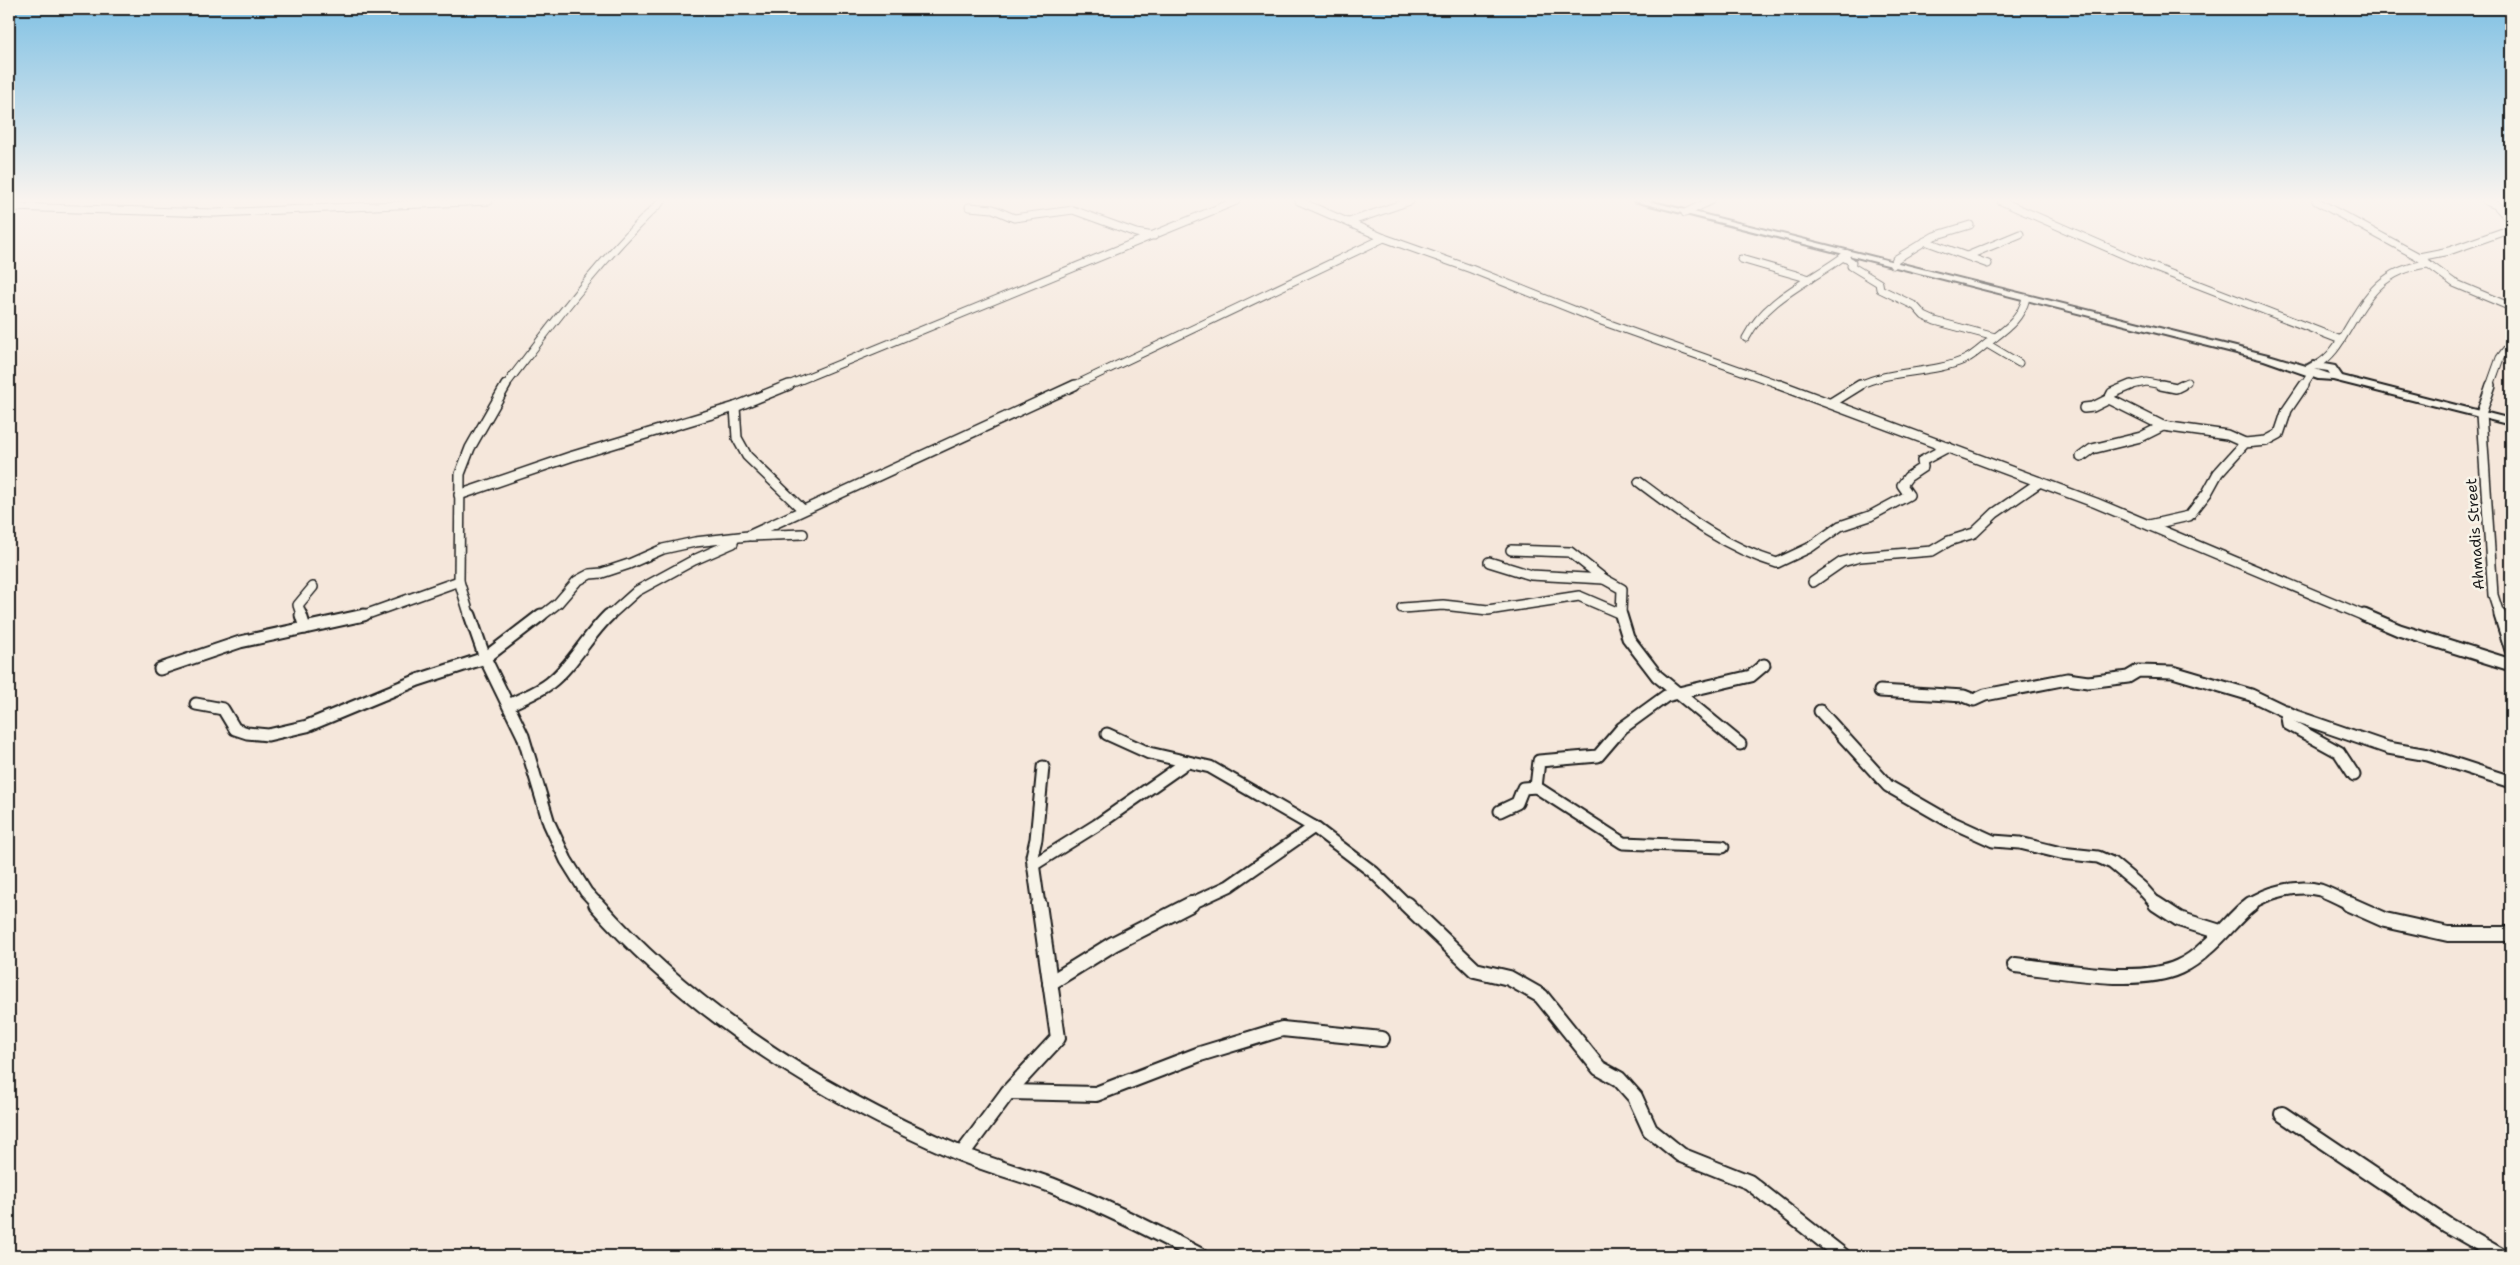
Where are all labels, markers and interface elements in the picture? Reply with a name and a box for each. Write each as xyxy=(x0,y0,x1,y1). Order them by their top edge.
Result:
street label: Ahmadis Street xyxy=(2461,477,2489,591)

